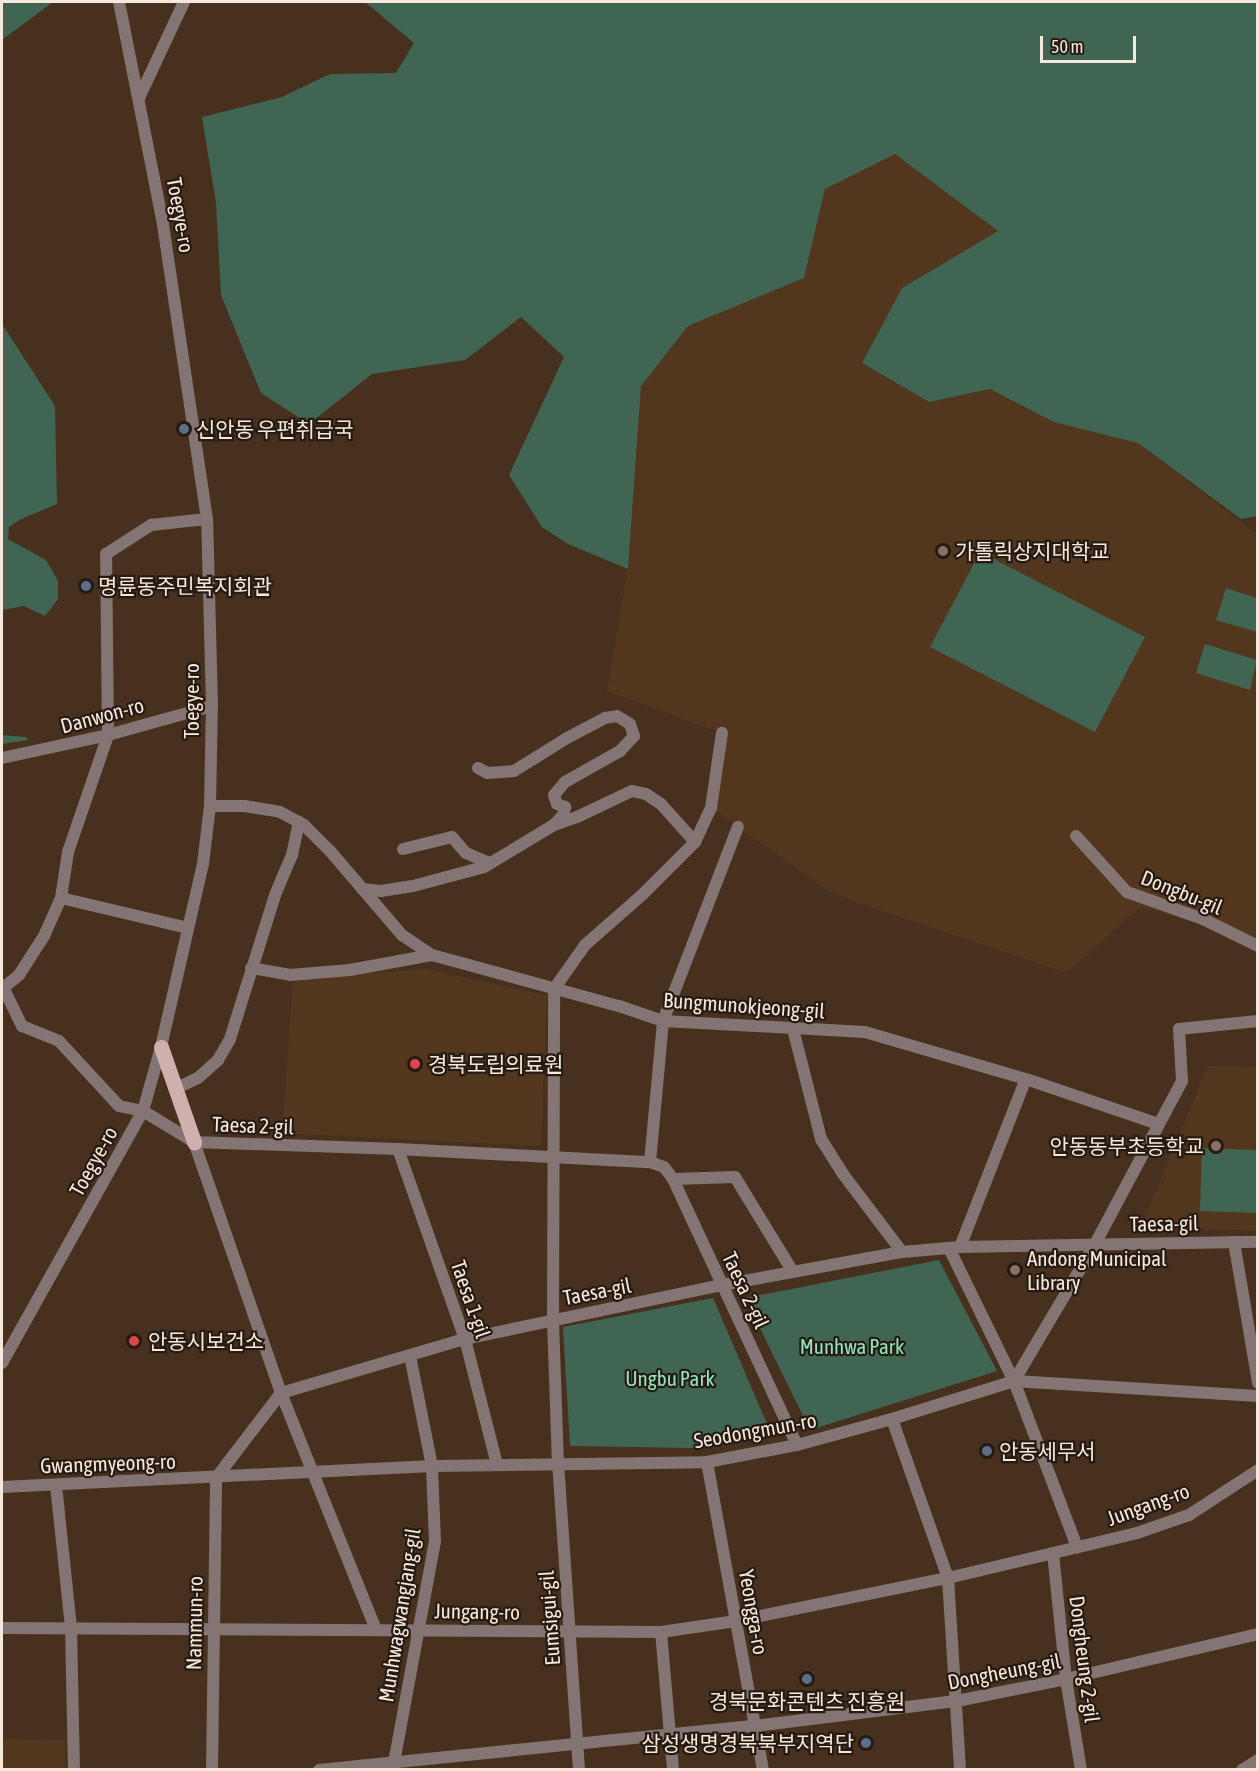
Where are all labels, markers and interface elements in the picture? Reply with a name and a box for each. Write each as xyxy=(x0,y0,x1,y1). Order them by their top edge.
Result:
scale bar xyxy=(1043,24,1139,62)
text: 50 m xyxy=(1051,36,1083,57)
street label: Toegye-ro xyxy=(162,176,200,254)
place label: 신안동 우편취급국 xyxy=(196,416,353,442)
marker: 신안동 우편취급국 xyxy=(177,422,191,436)
place label: 가톨릭상지대학교 xyxy=(955,538,1110,564)
marker: 가톨릭상지대학교 xyxy=(936,544,950,558)
place label: 명륜동주민복지회관 xyxy=(98,573,272,599)
marker: 명륜동주민복지회관 xyxy=(79,579,93,593)
street label: Toegye-ro xyxy=(178,663,204,739)
street label: Danwon-ro xyxy=(57,692,147,738)
street label: Dongbu-gil xyxy=(1138,864,1226,920)
street label: Bungmunokjeong-gil xyxy=(662,987,826,1023)
place label: 경북도립의료원 xyxy=(428,1051,563,1077)
marker: 경북도립의료원 xyxy=(406,1055,424,1073)
street label: Taesa 2-gil xyxy=(212,1111,294,1139)
street label: Toegye-ro xyxy=(64,1122,122,1200)
place label: 안동동부초등학교 xyxy=(1049,1133,1204,1159)
marker: 안동동부초등학교 xyxy=(1209,1139,1223,1153)
street label: Taesa-gil xyxy=(1129,1210,1199,1236)
place label: Andong Municipal Library xyxy=(1027,1245,1167,1295)
street label: Taesa 2-gil xyxy=(717,1248,775,1332)
street label: Taesa 1-gil xyxy=(446,1257,496,1341)
marker: Andong Municipal Library xyxy=(1008,1263,1022,1277)
street label: Taesa-gil xyxy=(561,1272,633,1310)
place label: 안동시보건소 xyxy=(148,1328,264,1354)
marker: 안동시보건소 xyxy=(125,1332,143,1350)
park label: Munhwa Park xyxy=(800,1333,904,1359)
park label: Ungbu Park xyxy=(625,1365,715,1391)
street label: Seodongmun-ro xyxy=(692,1407,818,1453)
place label: 안동세무서 xyxy=(999,1438,1096,1464)
marker: 안동세무서 xyxy=(980,1444,994,1458)
street label: Gwangmyeong-ro xyxy=(40,1448,176,1478)
street label: Jungang-ro xyxy=(1103,1477,1193,1531)
street label: Munhwagwangjang-gil xyxy=(373,1526,425,1704)
street label: Yeongga-ro xyxy=(734,1568,774,1656)
street label: Eumsigui-gil xyxy=(533,1570,565,1666)
street label: Nammun-ro xyxy=(181,1576,207,1670)
street label: Dongheung 2-gil xyxy=(1065,1594,1105,1724)
street label: Jungang-ro xyxy=(434,1598,520,1624)
street label: Dongheung-gil xyxy=(945,1648,1063,1694)
marker: 경북문화콘텐츠 진흥원 xyxy=(800,1672,814,1686)
place label: 경북문화콘텐츠 진흥원 xyxy=(709,1688,905,1714)
place label: 삼성생명경북북부지역단 xyxy=(641,1730,854,1756)
marker: 삼성생명경북북부지역단 xyxy=(859,1736,873,1750)

